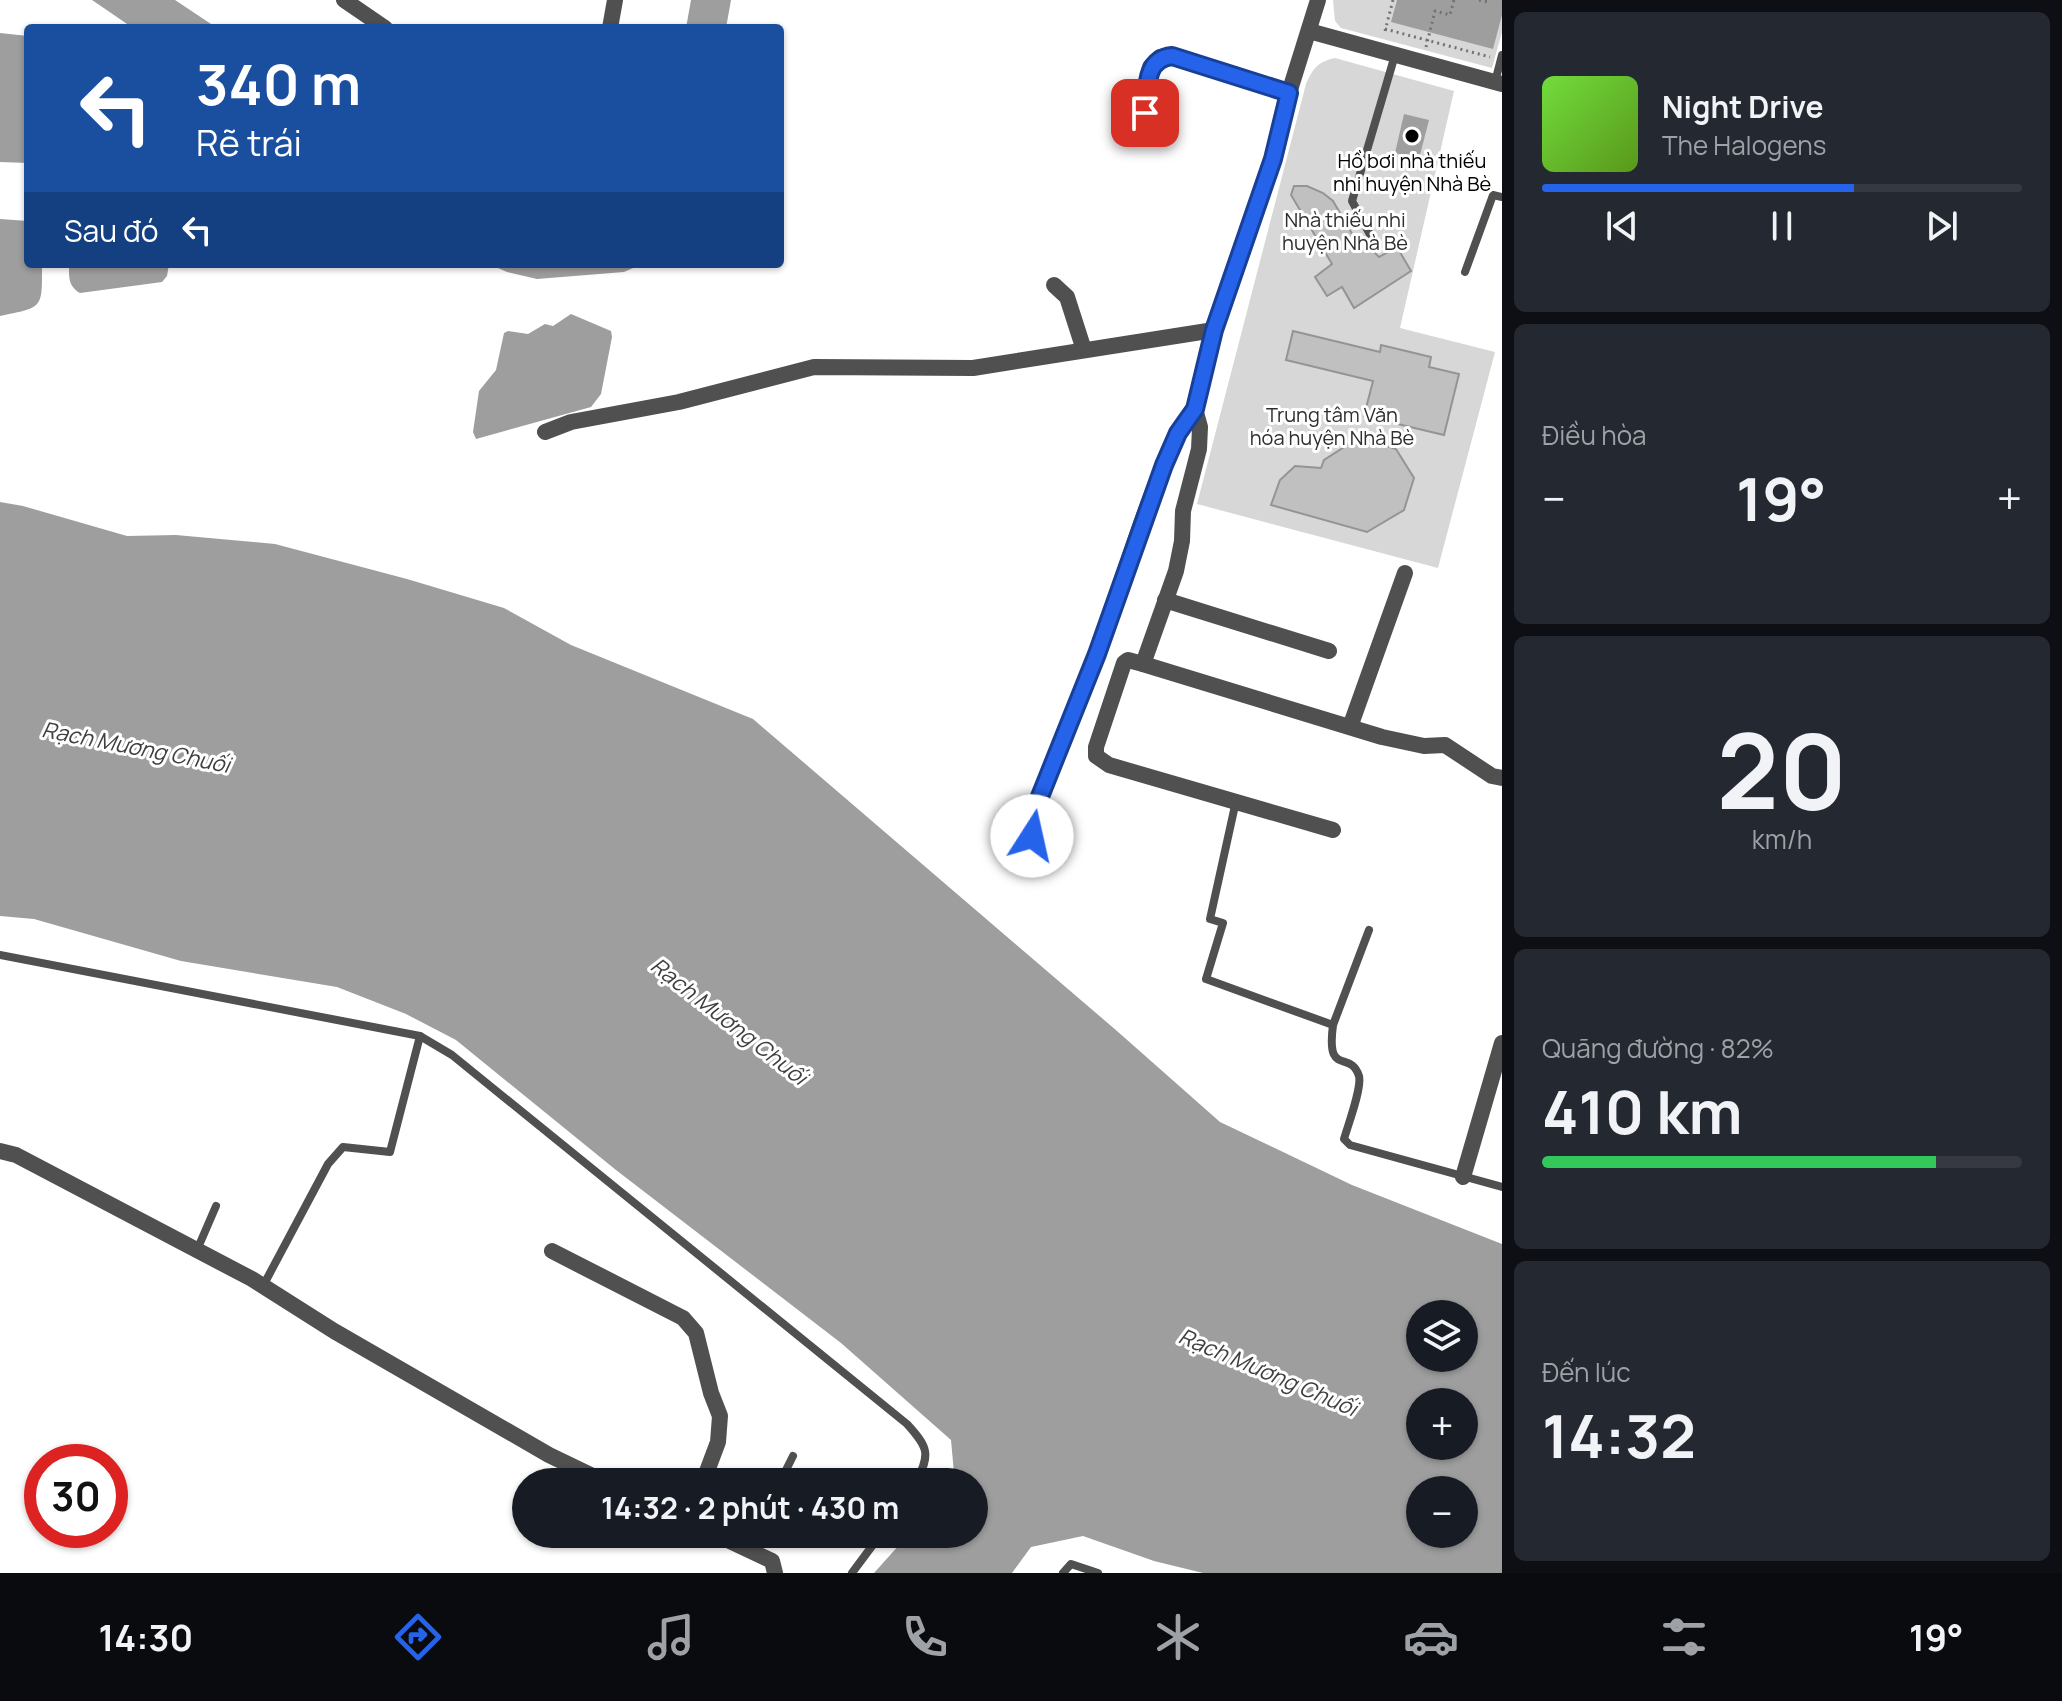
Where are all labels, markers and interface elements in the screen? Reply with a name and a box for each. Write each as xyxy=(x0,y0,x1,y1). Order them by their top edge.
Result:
text: 340 m xyxy=(196,45,361,122)
icon: left xyxy=(64,56,168,160)
pin xyxy=(1111,79,1179,147)
text: Night Drive xyxy=(1662,86,1824,127)
icon: arrive xyxy=(1123,91,1167,135)
text: Rẽ trái xyxy=(196,118,302,167)
marker: Hồ bơi nhà thiếu nhi huyện Nhà Bè xyxy=(1403,127,1421,145)
text: The Halogens xyxy=(1662,127,1826,163)
place label: Hồ bơi nhà thiếu nhi huyện Nhà Bè xyxy=(1333,147,1491,197)
icon: previous xyxy=(1600,204,1644,248)
icon: pause xyxy=(1760,204,1804,248)
icon: next xyxy=(1920,204,1964,248)
park label: Nhà thiếu nhi huyện Nhà Bè xyxy=(1282,206,1408,256)
icon: left xyxy=(175,208,219,252)
text: Sau đó xyxy=(64,210,159,251)
park label: Trung tâm Văn hóa huyện Nhà Bè xyxy=(1250,401,1414,451)
text: Điều hòa xyxy=(1542,417,1646,453)
text: 19° xyxy=(1736,457,1826,539)
text: − xyxy=(1542,468,1566,528)
text: + xyxy=(1997,468,2022,528)
text: 20 xyxy=(1717,698,1847,840)
water label: Rạch Mương Chuối xyxy=(39,714,235,780)
position arrow xyxy=(990,794,1074,878)
text: km/h xyxy=(1752,821,1812,857)
water label: Rạch Mương Chuối xyxy=(645,950,816,1093)
text: Quãng đường · 82% xyxy=(1542,1030,1774,1066)
text: 410 km xyxy=(1542,1070,1743,1152)
map controls xyxy=(1406,1300,1478,1548)
button: layers xyxy=(1406,1300,1478,1372)
water label: Rạch Mương Chuối xyxy=(1174,1321,1364,1424)
text: Đến lúc xyxy=(1542,1354,1631,1390)
button: + xyxy=(1406,1388,1478,1460)
text: 14:32 xyxy=(1542,1394,1696,1476)
speed limit sign: 30 xyxy=(24,1444,128,1548)
button: − xyxy=(1406,1476,1478,1548)
text: 14:32 · 2 phút · 430 m xyxy=(601,1487,899,1528)
icon: directions xyxy=(390,1609,446,1665)
icon: music xyxy=(643,1609,699,1665)
icon: phone xyxy=(897,1609,953,1665)
icon: climate xyxy=(1150,1609,1206,1665)
icon: car xyxy=(1403,1609,1459,1665)
icon: filters xyxy=(1656,1609,1712,1665)
text: 14:30 xyxy=(99,1613,193,1662)
text: 19° xyxy=(1909,1613,1963,1662)

